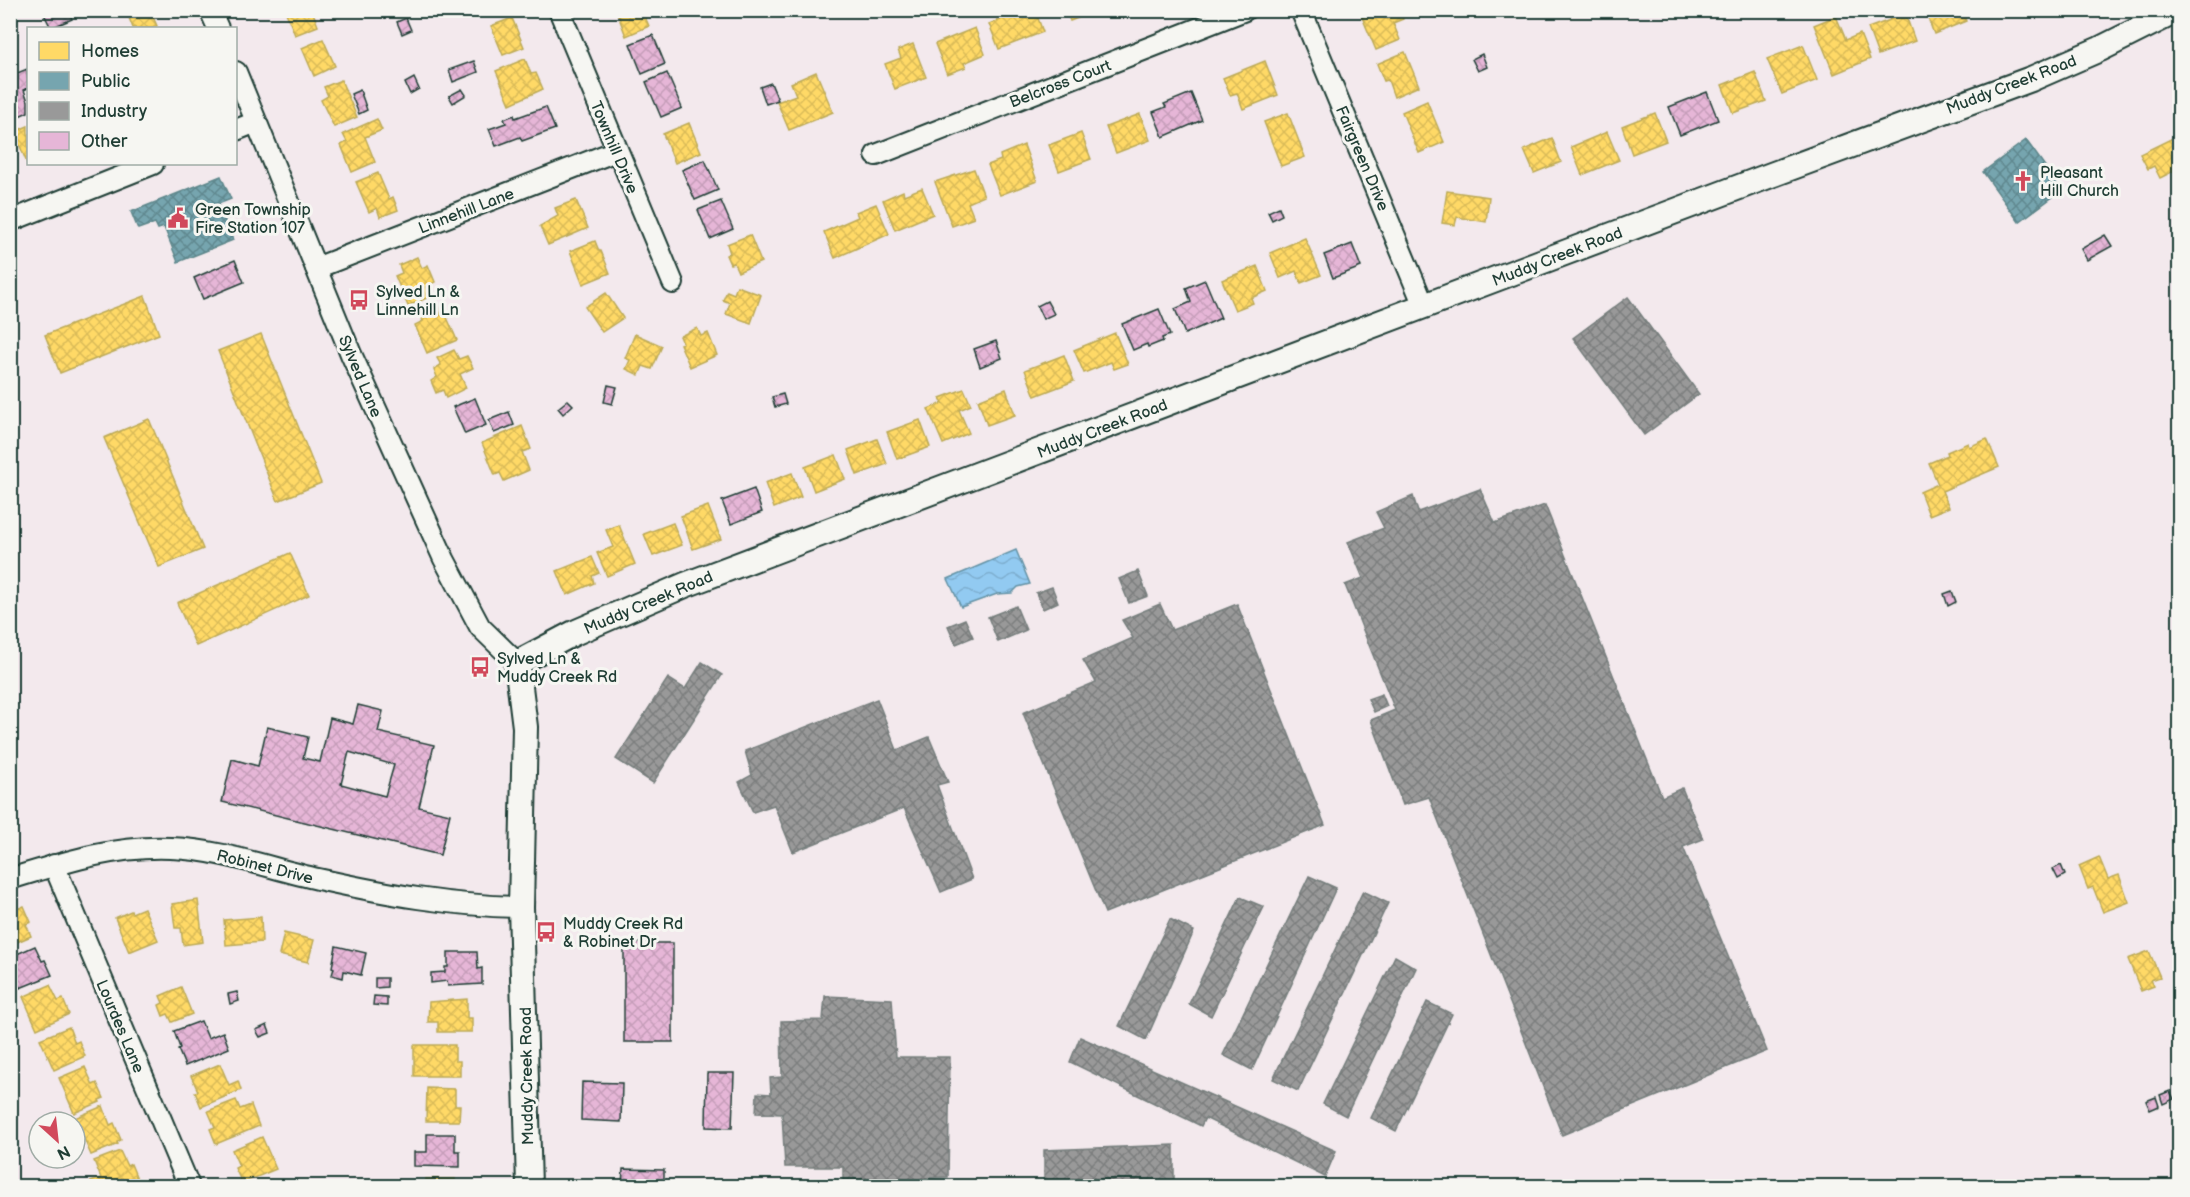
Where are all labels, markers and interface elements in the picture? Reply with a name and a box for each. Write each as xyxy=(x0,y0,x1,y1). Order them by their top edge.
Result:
legend xyxy=(27,27,237,165)
text: Homes xyxy=(81,41,139,62)
street label: Muddy Creek Road xyxy=(1944,52,2079,119)
street label: Belcross Court xyxy=(1007,56,1114,112)
text: Public xyxy=(81,71,130,92)
street label: Townhill Drive xyxy=(586,99,642,197)
text: Industry xyxy=(81,101,148,122)
street label: Fairgreen Drive xyxy=(1331,103,1392,214)
text: Other xyxy=(81,131,128,152)
place label: Pleasant Hill Church xyxy=(2040,164,2119,201)
church icon: Pleasant Hill Church xyxy=(2011,169,2035,193)
street label: Linnehill Lane xyxy=(416,184,517,238)
place label: Green Township Fire Station 107 xyxy=(195,201,311,238)
public building icon: Green Township Fire Station 107 xyxy=(166,206,190,230)
street label: Muddy Creek Road xyxy=(1490,224,1625,291)
place label: Sylved Ln & Linnehill Ln xyxy=(376,283,460,320)
bus stop icon: Sylved Ln & Linnehill Ln xyxy=(347,288,371,312)
street label: Sylved Lane xyxy=(334,333,386,421)
street label: Muddy Creek Road xyxy=(1035,396,1170,463)
street label: Muddy Creek Road xyxy=(581,568,716,639)
place label: Sylved Ln & Muddy Creek Rd xyxy=(497,650,617,687)
bus stop icon: Sylved Ln & Muddy Creek Rd xyxy=(468,655,492,679)
street label: Robinet Drive xyxy=(215,846,315,889)
place label: Muddy Creek Rd & Robinet Dr xyxy=(563,915,683,952)
bus stop icon: Muddy Creek Rd & Robinet Dr xyxy=(534,920,558,944)
street label: Lourdes Lane xyxy=(91,977,148,1076)
street label: Muddy Creek Road xyxy=(517,1007,538,1145)
north arrow xyxy=(27,1110,87,1170)
text: N xyxy=(53,1141,73,1163)

